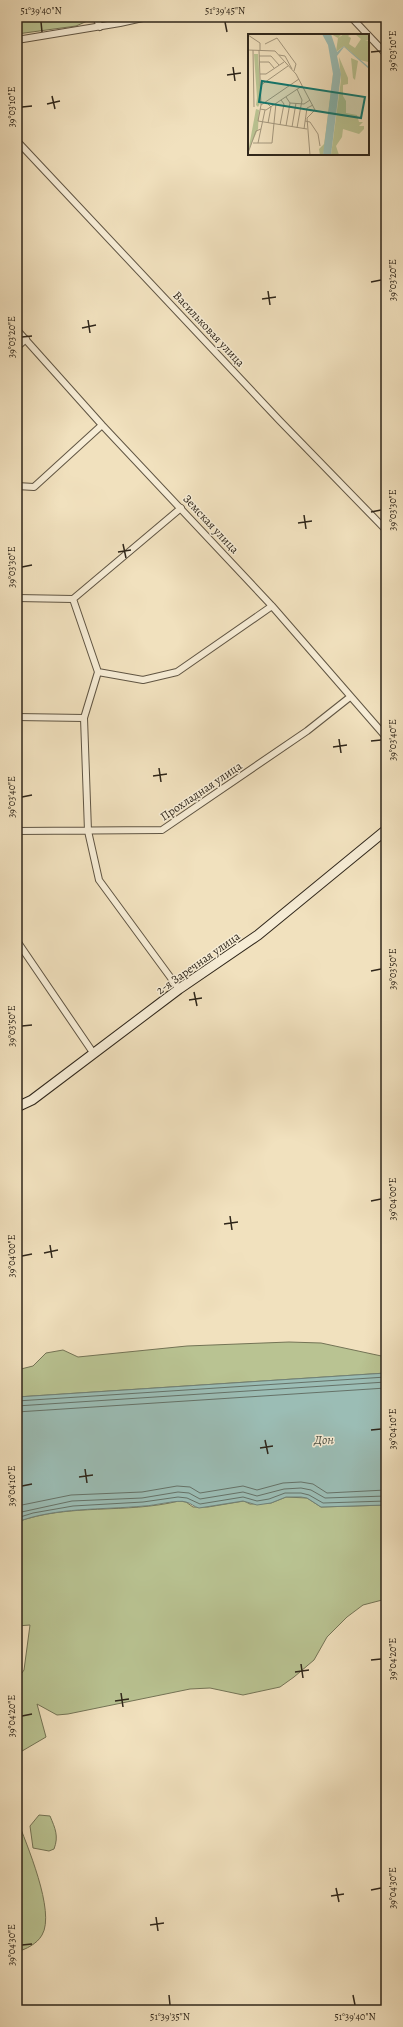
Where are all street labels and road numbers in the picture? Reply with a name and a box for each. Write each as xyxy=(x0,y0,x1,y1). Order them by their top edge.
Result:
street label: Васильковая улица xyxy=(170,288,249,371)
street label: Земская улица xyxy=(179,491,243,557)
street label: Прохладная улица xyxy=(157,757,245,824)
street label: 2-я Заречная улица xyxy=(153,928,243,998)

